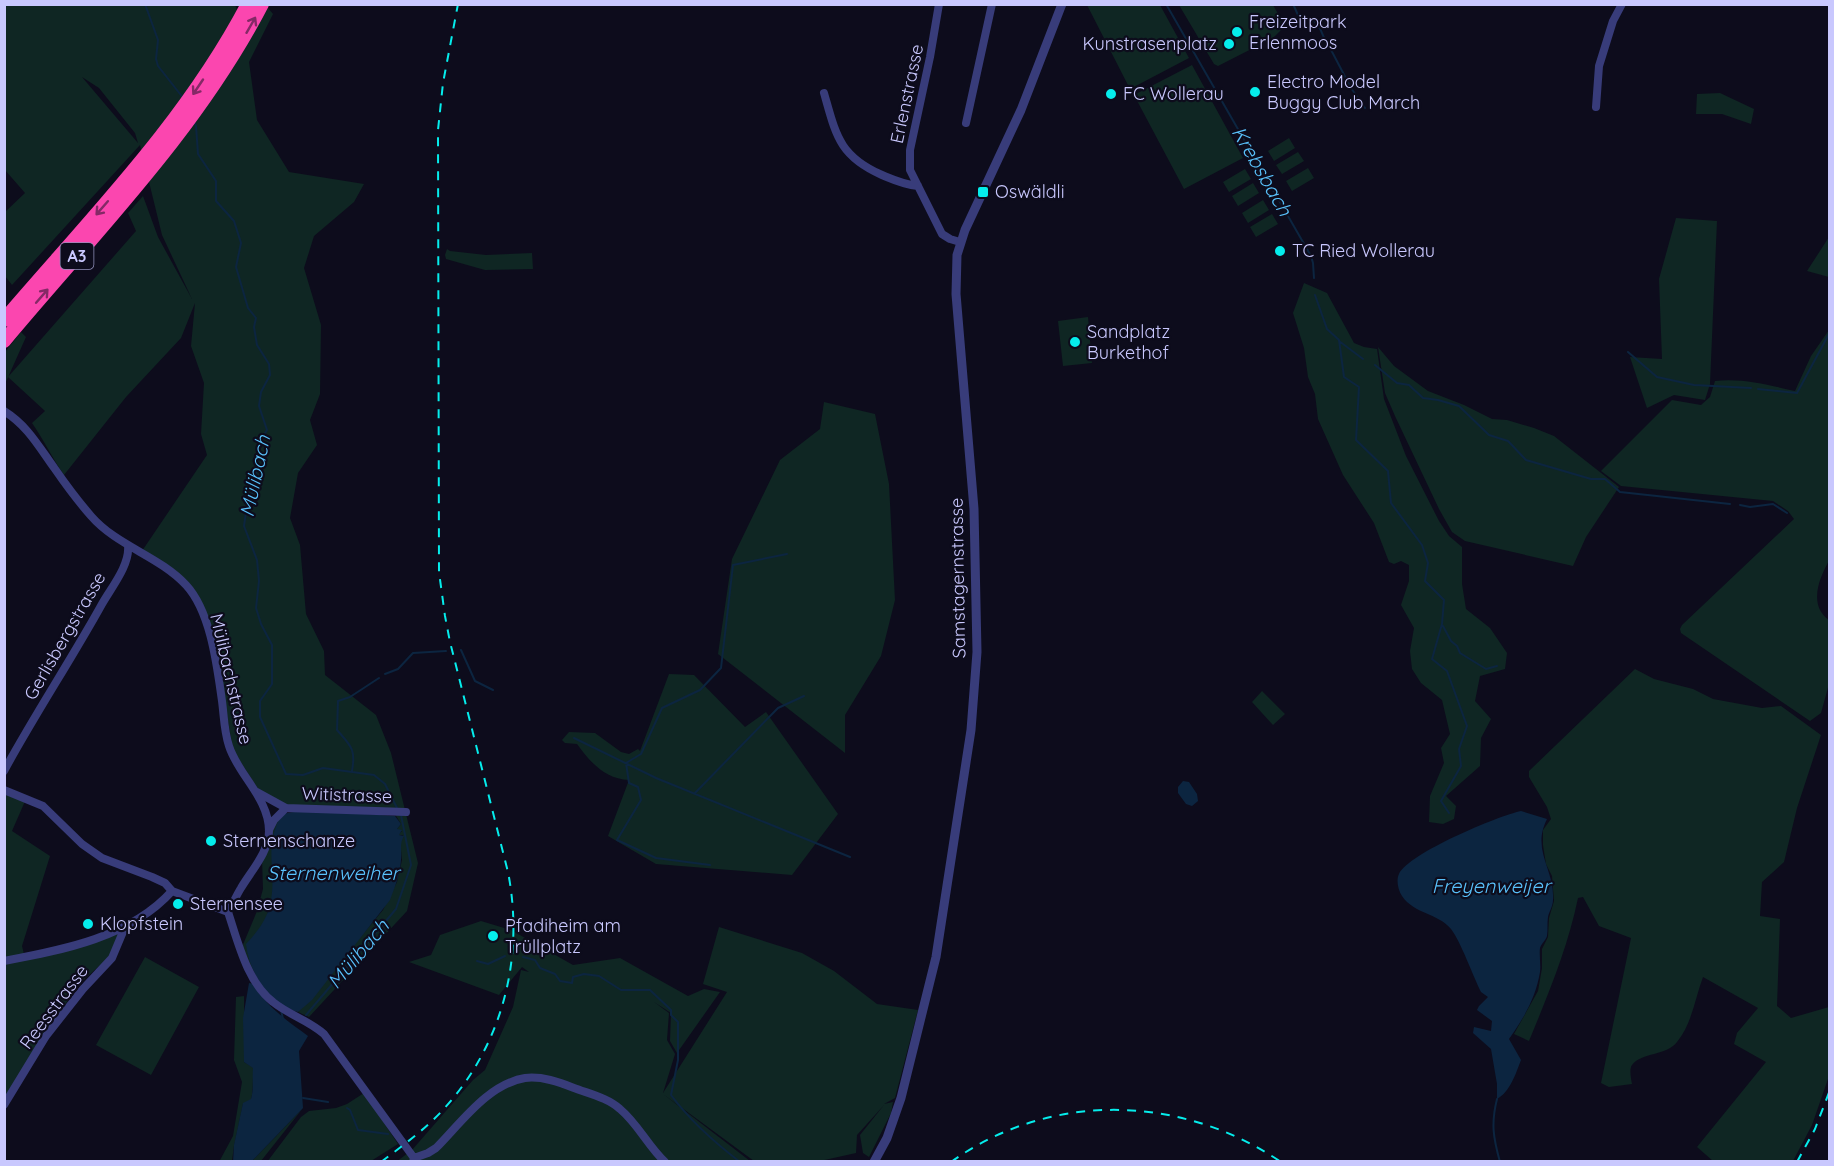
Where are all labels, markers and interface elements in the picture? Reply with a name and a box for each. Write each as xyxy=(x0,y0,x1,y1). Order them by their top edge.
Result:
place label: Freizeitpark Erlenmoos xyxy=(1249,10,1347,54)
one-way arrow xyxy=(245,17,257,34)
marker: Freizeitpark Erlenmoos xyxy=(1230,25,1244,39)
place label: Kunstrasenplatz xyxy=(1083,32,1217,55)
marker: Kunstrasenplatz xyxy=(1222,37,1236,51)
street label: Erlenstrasse xyxy=(885,42,928,146)
place label: Electro Model Buggy Club March xyxy=(1267,70,1420,114)
one-way arrow xyxy=(192,78,204,95)
place label: FC Wollerau xyxy=(1123,82,1224,105)
marker: Electro Model Buggy Club March xyxy=(1248,85,1262,99)
marker: FC Wollerau xyxy=(1104,87,1118,101)
water label: Krebsbach xyxy=(1227,121,1298,221)
place label: Oswäldli xyxy=(995,180,1065,203)
marker: Oswäldli xyxy=(976,185,990,199)
one-way arrow xyxy=(95,200,109,215)
place label: TC Ried Wollerau xyxy=(1292,239,1435,262)
road number: A3 xyxy=(60,243,94,269)
marker: TC Ried Wollerau xyxy=(1273,244,1287,258)
one-way arrow xyxy=(35,289,49,304)
place label: Sandplatz Burkethof xyxy=(1087,320,1170,364)
marker: Sandplatz Burkethof xyxy=(1068,335,1082,349)
water label: Mülibach xyxy=(234,432,275,519)
street label: Samstagernstrasse xyxy=(945,498,970,658)
street label: Gerlisbergstrasse xyxy=(19,568,111,704)
street label: Mülibachstrasse xyxy=(205,611,258,747)
street label: Witistrasse xyxy=(301,781,393,808)
place label: Sternenschanze xyxy=(223,829,355,852)
marker: Sternenschanze xyxy=(204,834,218,848)
water label: Sternenweiher xyxy=(267,860,401,885)
water label: Freyenweijer xyxy=(1432,873,1553,898)
place label: Sternensee xyxy=(190,892,283,915)
marker: Sternensee xyxy=(171,897,185,911)
place label: Klopfstein xyxy=(100,912,183,935)
water label: Mülibach xyxy=(321,913,394,993)
place label: Pfadiheim am Trüllplatz xyxy=(505,914,621,958)
marker: Klopfstein xyxy=(81,917,95,931)
marker: Pfadiheim am Trüllplatz xyxy=(486,929,500,943)
street label: Reesstrasse xyxy=(14,960,93,1054)

